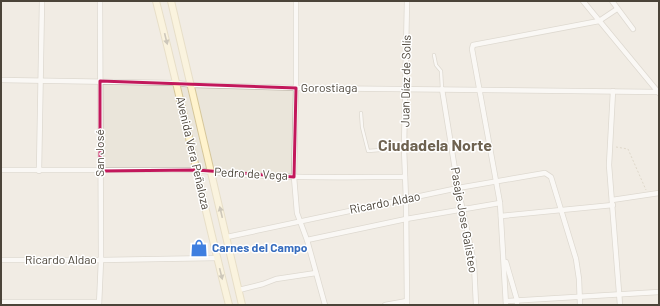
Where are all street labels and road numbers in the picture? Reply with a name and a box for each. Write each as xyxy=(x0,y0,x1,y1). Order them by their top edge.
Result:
street label: Juan Díaz de Solís xyxy=(397,35,413,127)
street label: Gorostiaga xyxy=(301,80,357,94)
street label: Avenida Vera Peñaloza xyxy=(174,95,214,211)
street label: San José xyxy=(92,129,106,177)
street label: Pedro de Vega xyxy=(214,164,288,182)
street label: Pasaje Jose Galisteo xyxy=(449,166,481,274)
street label: Ricardo Aldao xyxy=(348,188,421,216)
street label: Ricardo Aldao xyxy=(25,252,97,266)

